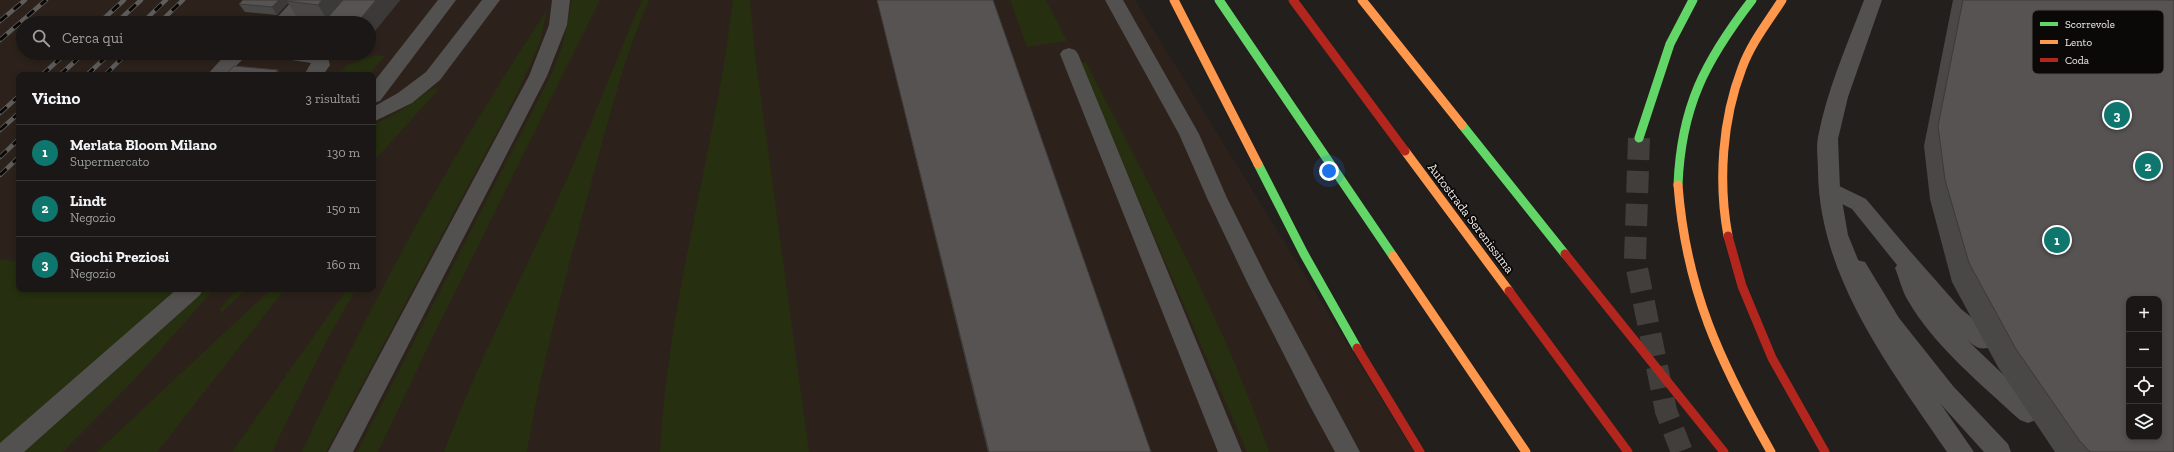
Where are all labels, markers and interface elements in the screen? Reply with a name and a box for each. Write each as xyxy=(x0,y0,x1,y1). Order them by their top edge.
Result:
legend xyxy=(2032,10,2164,74)
search box xyxy=(16,16,376,60)
text: Scorrevole xyxy=(2065,18,2115,31)
icon: search xyxy=(30,27,52,49)
text: Cerca qui xyxy=(62,29,123,47)
text: Lento xyxy=(2065,36,2093,49)
text: Coda xyxy=(2065,54,2090,67)
text: Vicino xyxy=(32,88,80,108)
text: 3 risultati xyxy=(306,91,360,106)
pin: 3 xyxy=(2104,100,2130,130)
text: Merlata Bloom Milano xyxy=(70,136,217,154)
text: 1 xyxy=(42,145,48,160)
text: 130 m xyxy=(327,145,360,160)
pin: 2 xyxy=(2135,151,2161,181)
text: Supermercato xyxy=(70,154,150,169)
street label: Autostrada Serenissima xyxy=(1425,160,1518,277)
your location xyxy=(1319,161,1339,181)
text: Lindt xyxy=(70,192,106,210)
text: 2 xyxy=(42,201,48,216)
text: 150 m xyxy=(327,201,360,216)
text: Negozio xyxy=(70,210,116,225)
pin: 1 xyxy=(2044,225,2070,255)
text: Giochi Preziosi xyxy=(70,248,169,266)
text: 3 xyxy=(42,257,48,272)
text: 160 m xyxy=(326,257,360,272)
text: Negozio xyxy=(70,266,116,281)
map controls xyxy=(2126,296,2162,440)
button: + xyxy=(2126,296,2162,332)
button: − xyxy=(2126,332,2162,368)
button: locate xyxy=(2126,368,2162,404)
button: layers xyxy=(2126,404,2162,440)

